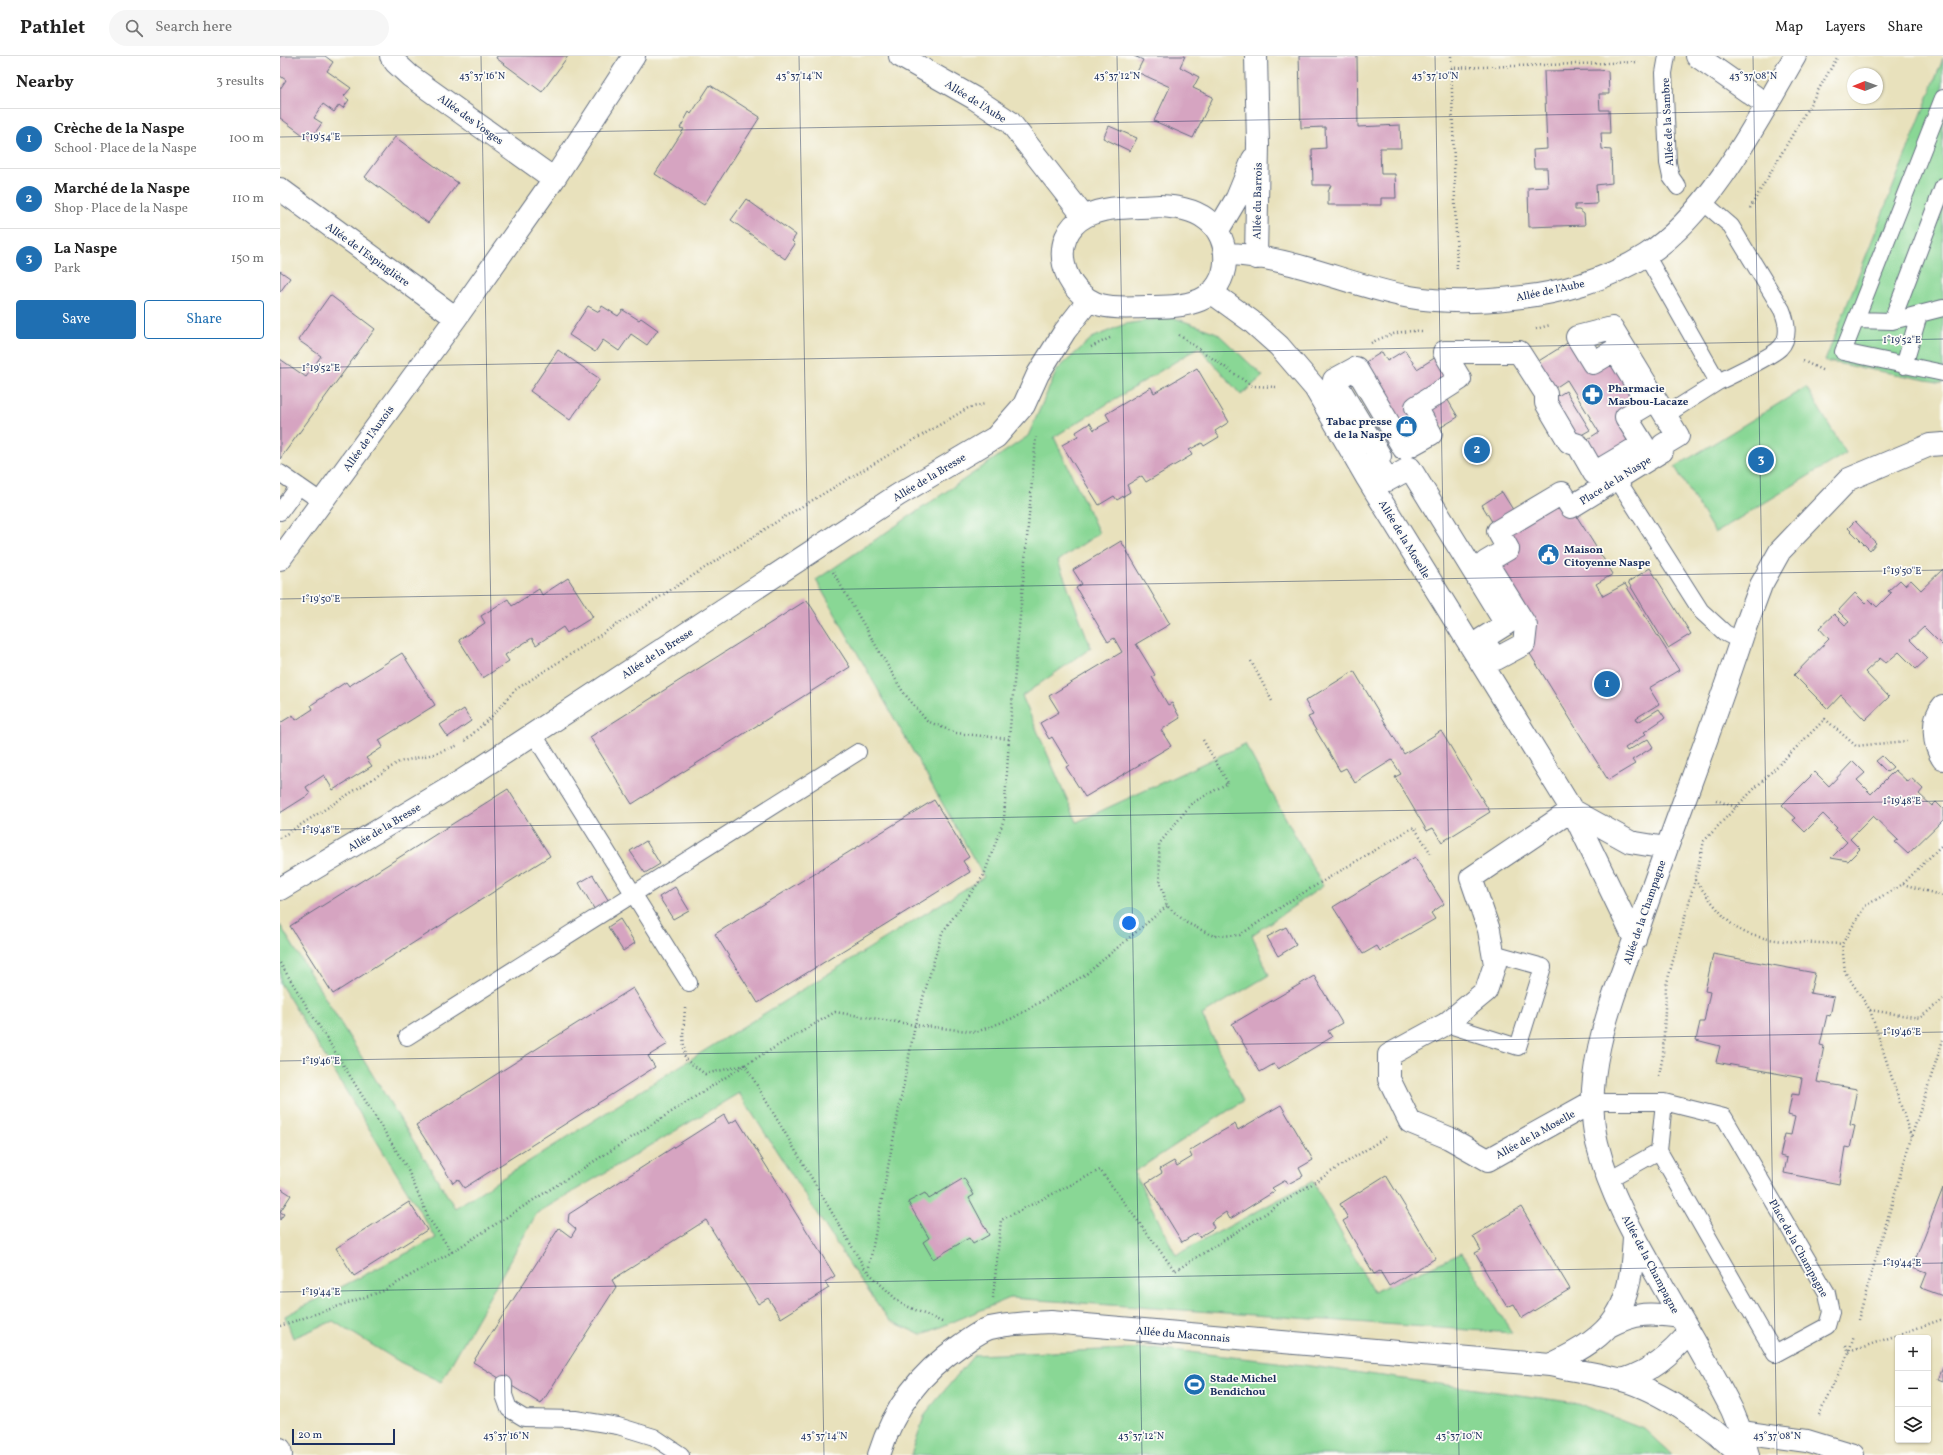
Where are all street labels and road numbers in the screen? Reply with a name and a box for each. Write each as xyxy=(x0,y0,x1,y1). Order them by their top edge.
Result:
street label: Allée de l'Aube xyxy=(942,77,1009,127)
street label: Allée de la Sambre xyxy=(1659,77,1678,167)
street label: Allée des Vosges xyxy=(434,91,506,149)
street label: Allée du Barrois xyxy=(1250,162,1267,240)
street label: Allée de l'Espinglière xyxy=(322,220,412,291)
street label: Allée de l'Aube xyxy=(1515,277,1586,306)
street label: Allée de l'Auxois xyxy=(340,403,398,475)
street label: Allée de la Bresse xyxy=(890,451,969,506)
street label: Place de la Naspe xyxy=(1577,453,1655,509)
street label: Allée de la Moselle xyxy=(1374,498,1433,582)
street label: Allée de la Bresse xyxy=(619,625,697,683)
street label: Allée de la Bresse xyxy=(345,801,424,856)
street label: Allée de la Champagne xyxy=(1620,858,1670,967)
street label: Allée de la Moselle xyxy=(1493,1107,1578,1163)
street label: Place de la Champagne xyxy=(1764,1197,1831,1301)
street label: Allée de la Champagne xyxy=(1617,1213,1682,1317)
street label: Allée du Maconnais xyxy=(1135,1324,1231,1347)

